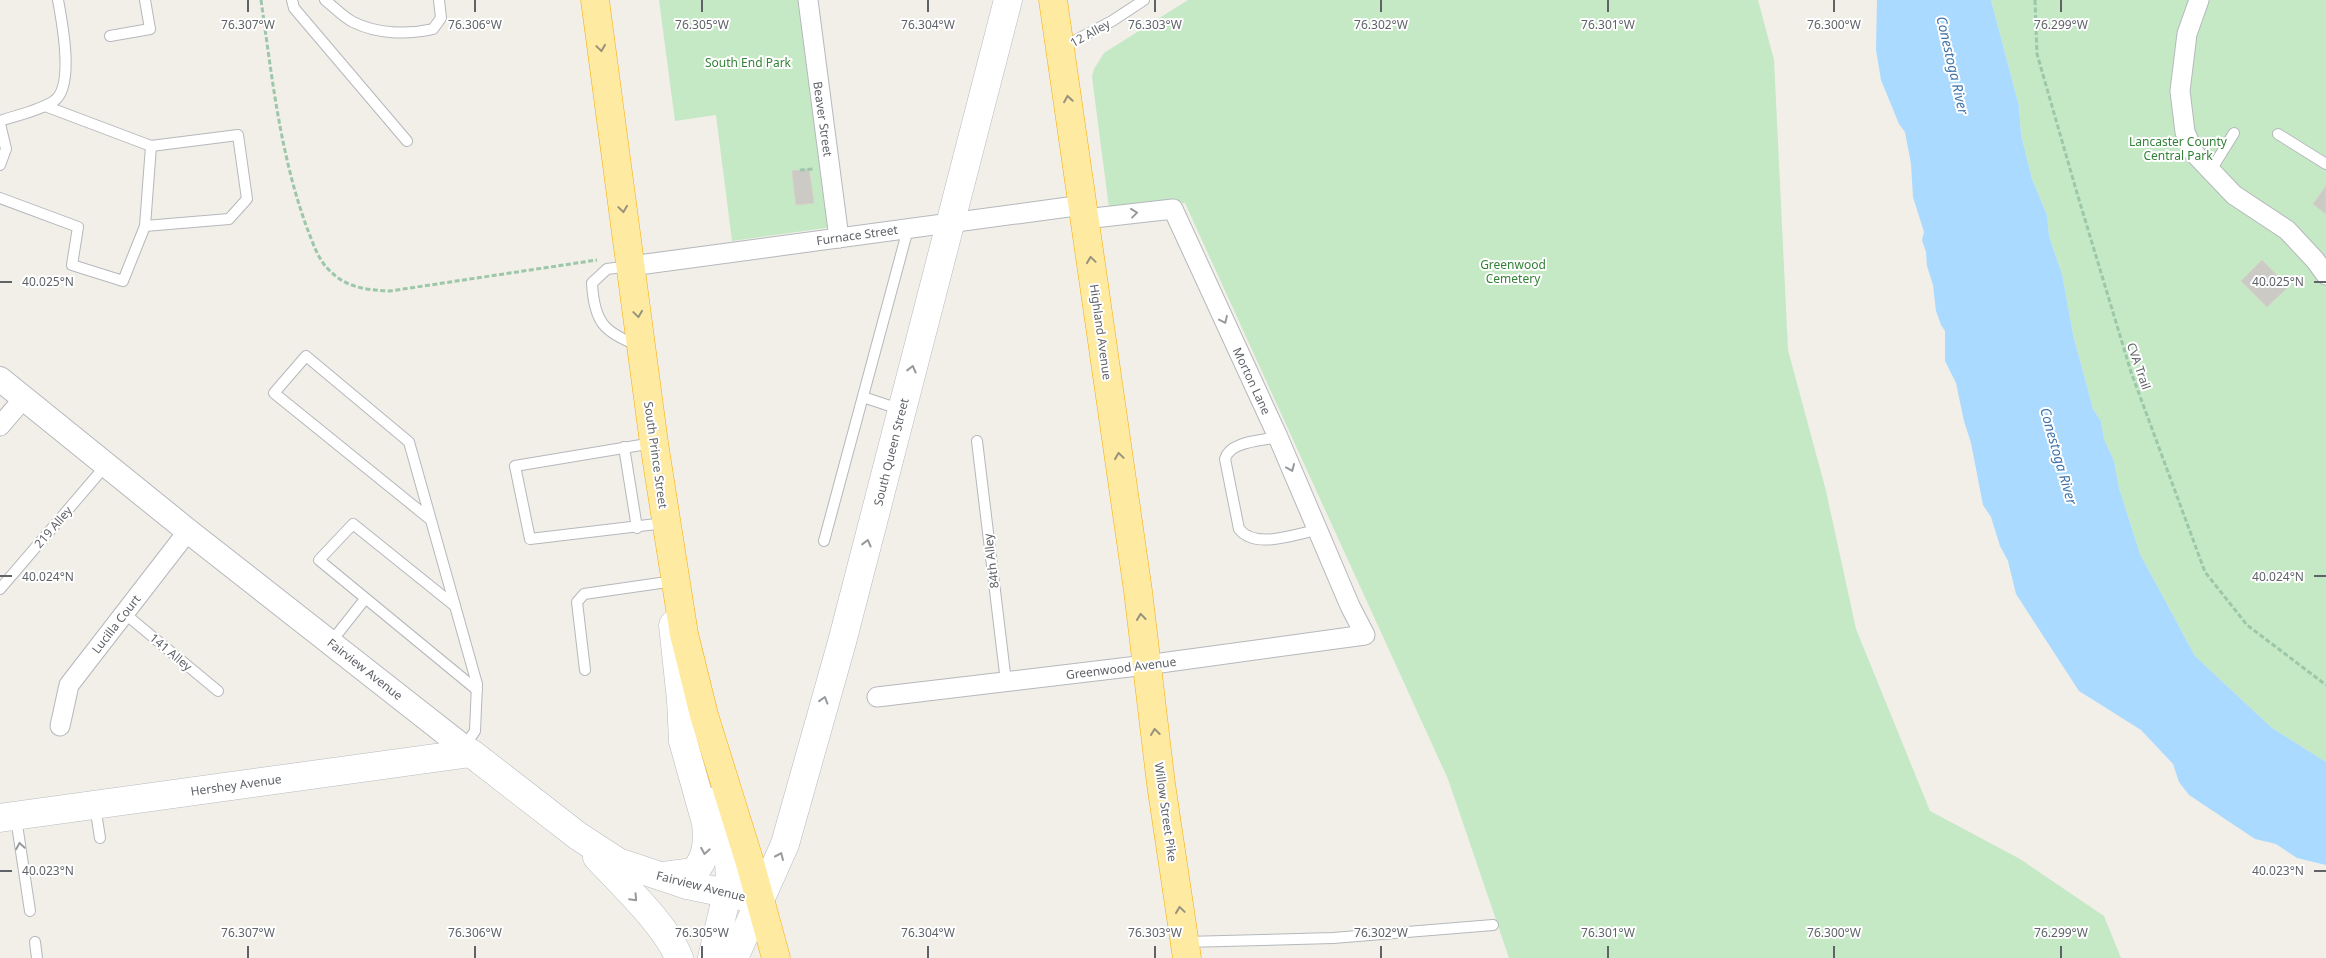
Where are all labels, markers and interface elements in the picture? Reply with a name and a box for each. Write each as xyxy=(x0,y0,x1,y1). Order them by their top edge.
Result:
water label: Conestoga River xyxy=(1932,14,1974,116)
street label: 12 Alley xyxy=(1067,15,1114,51)
text: 76.307°W xyxy=(221,16,275,33)
text: 76.306°W xyxy=(448,16,502,33)
text: 76.305°W xyxy=(675,16,729,33)
text: 76.304°W xyxy=(901,16,955,33)
text: 76.303°W xyxy=(1128,16,1182,33)
text: 76.302°W xyxy=(1354,16,1408,33)
text: 76.301°W xyxy=(1581,16,1635,33)
text: 76.300°W xyxy=(1807,16,1861,33)
text: 76.299°W xyxy=(2034,16,2088,33)
one-way arrow xyxy=(595,45,606,53)
park label: South End Park xyxy=(705,54,792,71)
street label: Beaver Street xyxy=(809,80,837,158)
one-way arrow xyxy=(1063,95,1074,103)
park label: Lancaster County Central Park xyxy=(2129,133,2228,164)
one-way arrow xyxy=(617,206,628,214)
one-way arrow xyxy=(1130,208,1138,219)
street label: Furnace Street xyxy=(815,221,899,249)
one-way arrow xyxy=(1086,256,1097,264)
park label: Greenwood Cemetery xyxy=(1480,256,1546,287)
text: 40.025°N xyxy=(22,273,74,290)
text: 40.025°N xyxy=(2252,273,2304,290)
street label: Highland Avenue xyxy=(1086,283,1116,381)
one-way arrow xyxy=(632,310,642,319)
one-way arrow xyxy=(1218,315,1229,324)
street label: CVA Trail xyxy=(2123,340,2155,392)
street label: Morton Lane xyxy=(1229,345,1275,418)
one-way arrow xyxy=(907,365,917,373)
street label: South Queen Street xyxy=(869,396,913,508)
street label: South Prince Street xyxy=(640,400,672,510)
water label: Conestoga River xyxy=(2036,405,2082,507)
one-way arrow xyxy=(1114,451,1124,460)
one-way arrow xyxy=(1285,463,1295,472)
street label: 219 Alley xyxy=(30,502,76,552)
street label: 84th Alley xyxy=(979,532,1003,589)
one-way arrow xyxy=(862,539,872,547)
text: 40.024°N xyxy=(22,568,74,585)
text: 40.024°N xyxy=(2252,568,2304,585)
street label: Lucilla Court xyxy=(88,591,145,657)
one-way arrow xyxy=(1135,612,1146,620)
street label: 141 Alley xyxy=(146,629,196,675)
street label: Fairview Avenue xyxy=(324,634,406,704)
street label: Greenwood Avenue xyxy=(1065,653,1177,683)
one-way arrow xyxy=(819,696,829,704)
one-way arrow xyxy=(1150,727,1161,735)
street label: Willow Street Pike xyxy=(1151,761,1181,863)
street label: Hershey Avenue xyxy=(189,770,283,800)
one-way arrow xyxy=(16,842,26,850)
one-way arrow xyxy=(701,846,711,855)
one-way arrow xyxy=(773,852,784,861)
text: 40.023°N xyxy=(22,862,74,879)
text: 40.023°N xyxy=(2252,862,2304,879)
street label: Fairview Avenue xyxy=(655,867,748,905)
one-way arrow xyxy=(628,892,637,901)
one-way arrow xyxy=(1175,905,1185,914)
text: 76.307°W xyxy=(221,924,275,941)
text: 76.306°W xyxy=(448,924,502,941)
text: 76.305°W xyxy=(675,924,729,941)
text: 76.304°W xyxy=(901,924,955,941)
text: 76.303°W xyxy=(1128,924,1182,941)
text: 76.302°W xyxy=(1354,924,1408,941)
text: 76.301°W xyxy=(1581,924,1635,941)
text: 76.300°W xyxy=(1807,924,1861,941)
text: 76.299°W xyxy=(2034,924,2088,941)

